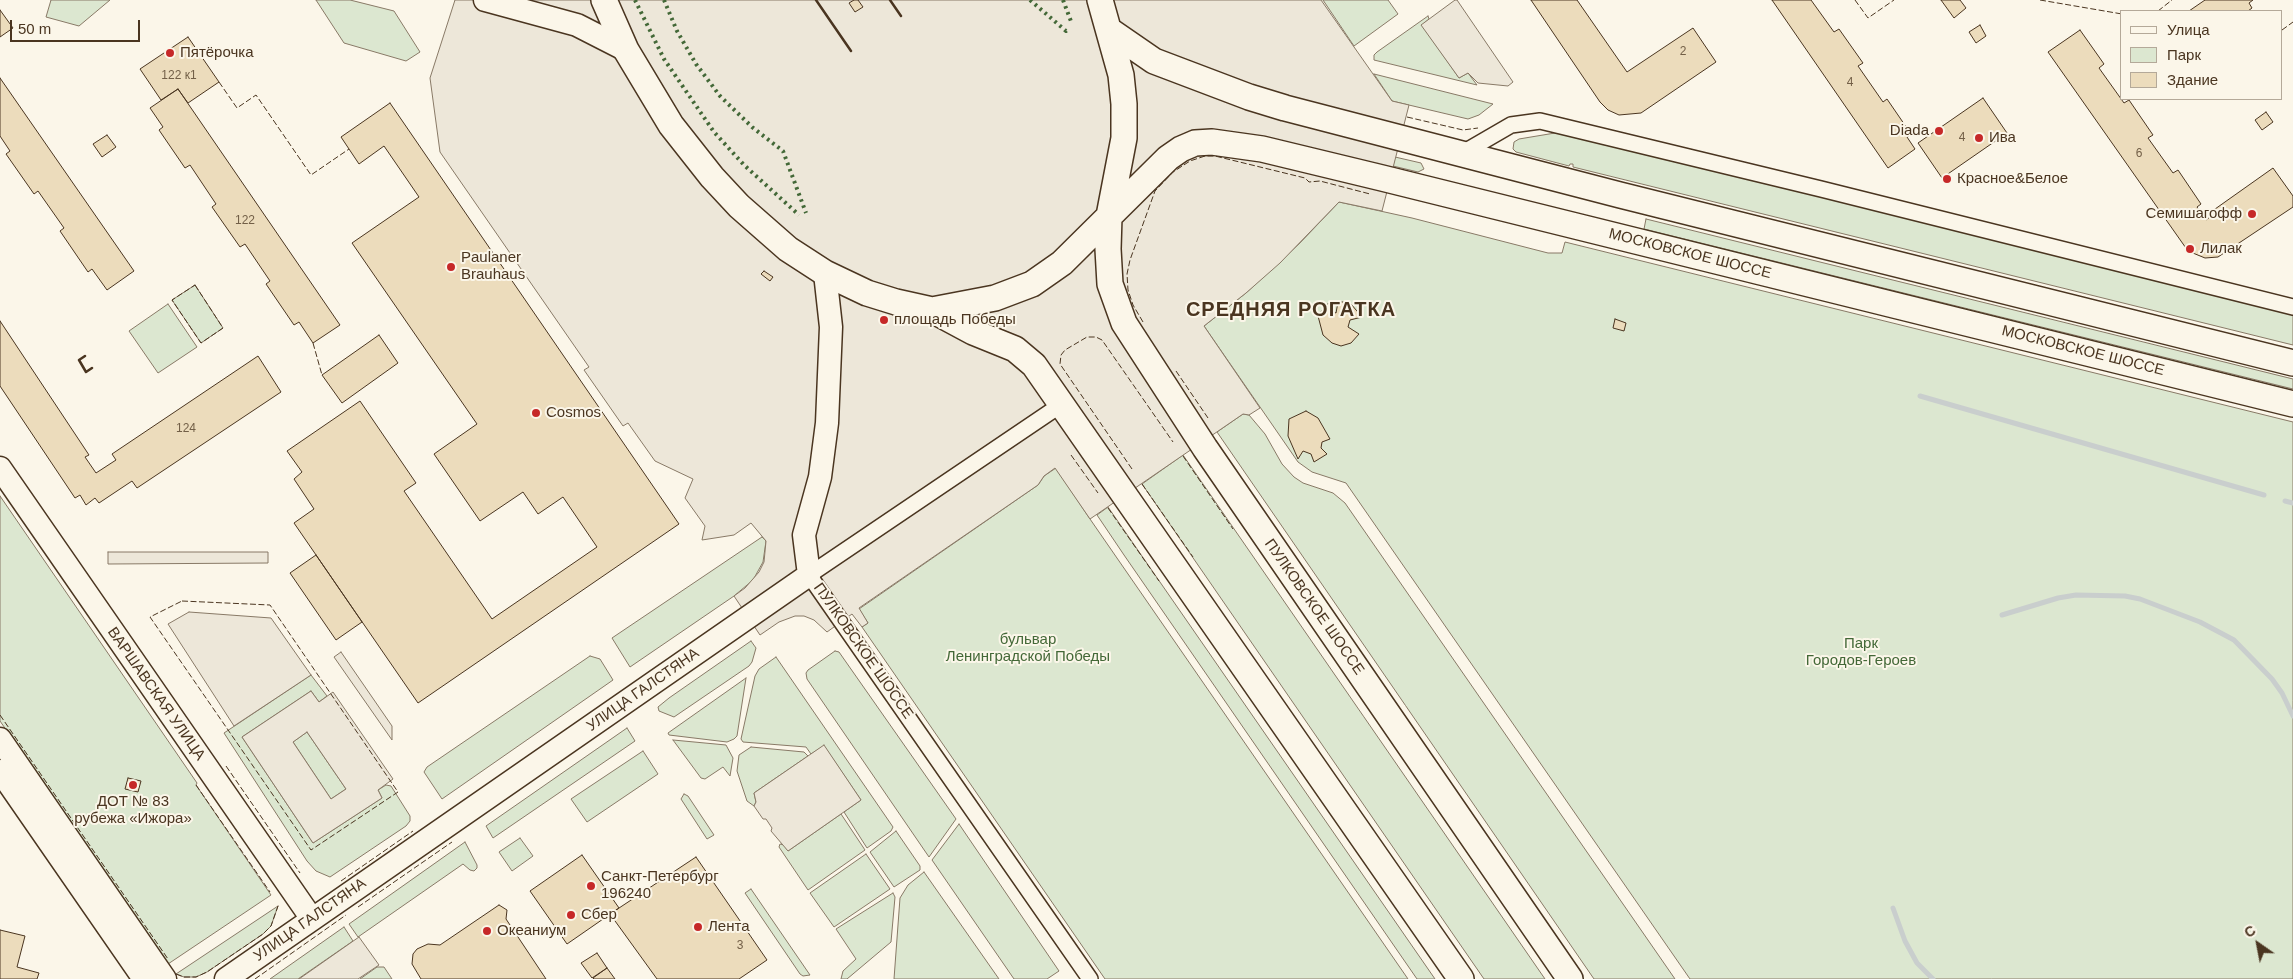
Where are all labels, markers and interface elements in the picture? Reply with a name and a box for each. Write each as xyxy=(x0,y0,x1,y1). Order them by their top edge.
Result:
scale bar xyxy=(12,10,142,42)
legend xyxy=(2120,10,2283,100)
text: 50 m xyxy=(18,20,51,37)
text: Улица xyxy=(2167,21,2210,38)
place label: Пятёрочка xyxy=(180,44,254,62)
house number: 2 xyxy=(1680,45,1686,59)
text: Парк xyxy=(2167,46,2201,63)
marker: Пятёрочка xyxy=(164,47,176,59)
house number: 122 к1 xyxy=(161,69,197,83)
text: Здание xyxy=(2167,71,2218,88)
house number: 4 xyxy=(1847,76,1853,90)
place label: Diada xyxy=(1890,122,1929,140)
marker: Diada xyxy=(1933,125,1945,137)
place label: Ива xyxy=(1989,129,2016,147)
house number: 4 xyxy=(1959,131,1965,145)
marker: Ива xyxy=(1973,132,1985,144)
house number: 6 xyxy=(2136,147,2142,161)
place label: Красное&Белое xyxy=(1957,170,2068,188)
marker: Красное&Белое xyxy=(1941,173,1953,185)
place label: Семишагофф xyxy=(2146,205,2242,223)
marker: Семишагофф xyxy=(2246,208,2258,220)
house number: 122 xyxy=(235,214,255,228)
street label: МОСКОВСКОЕ ШОССЕ xyxy=(1607,225,1773,283)
place label: Лилак xyxy=(2200,240,2242,258)
marker: Лилак xyxy=(2184,243,2196,255)
place label: Paulaner Brauhaus xyxy=(461,249,525,284)
marker: Paulaner Brauhaus xyxy=(445,261,457,273)
district label: СРЕДНЯЯ РОГАТКА xyxy=(1184,298,1398,322)
place label: площадь Победы xyxy=(894,311,1016,329)
marker: площадь Победы xyxy=(878,314,890,326)
street label: МОСКОВСКОЕ ШОССЕ xyxy=(2000,322,2166,380)
place label: Cosmos xyxy=(546,404,601,422)
marker: Cosmos xyxy=(530,407,542,419)
house number: 124 xyxy=(176,422,196,436)
street label: ПУЛКОВСКОЕ ШОССЕ xyxy=(1260,536,1368,678)
street label: ПУЛКОВСКОЕ ШОССЕ xyxy=(809,580,917,722)
street label: ВАРШАВСКАЯ УЛИЦА xyxy=(103,624,209,764)
park label: бульвар Ленинградской Победы xyxy=(946,631,1110,666)
park label: Парк Городов-Героев xyxy=(1806,635,1916,670)
street label: УЛИЦА ГАЛСТЯНА xyxy=(583,644,703,736)
marker: ДОТ № 83 рубежа «Ижора» xyxy=(127,779,139,791)
place label: ДОТ № 83 рубежа «Ижора» xyxy=(74,793,192,828)
place label: Санкт-Петербург 196240 xyxy=(601,868,719,903)
street label: УЛИЦА ГАЛСТЯНА xyxy=(250,874,370,966)
marker: Санкт-Петербург 196240 xyxy=(585,880,597,892)
place label: Сбер xyxy=(581,906,617,924)
marker: Сбер xyxy=(565,909,577,921)
place label: Лента xyxy=(708,918,750,936)
north arrow xyxy=(2233,919,2283,969)
marker: Лента xyxy=(692,921,704,933)
place label: Океаниум xyxy=(497,922,566,940)
text: С xyxy=(2241,922,2258,941)
marker: Океаниум xyxy=(481,925,493,937)
house number: 3 xyxy=(737,939,743,953)

